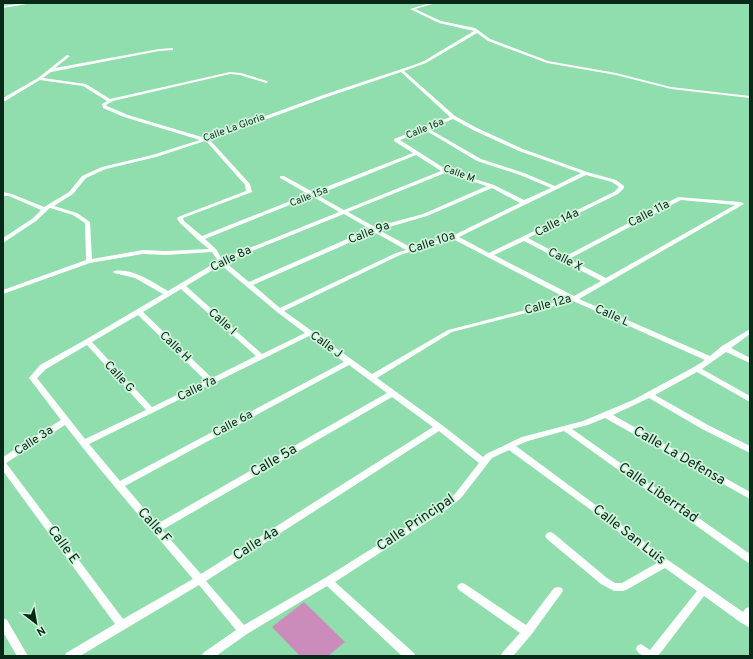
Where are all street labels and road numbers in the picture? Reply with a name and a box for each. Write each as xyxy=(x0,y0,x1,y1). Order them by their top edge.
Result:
street label: Calle La Gloria xyxy=(201,111,267,145)
street label: Calle 16a xyxy=(404,116,446,142)
street label: Calle M xyxy=(441,162,477,186)
street label: Calle 15a xyxy=(288,184,330,210)
street label: Calle 11a xyxy=(626,196,672,232)
street label: Calle 14a xyxy=(532,205,582,241)
street label: Calle 9a xyxy=(346,218,392,248)
street label: Calle 10a xyxy=(407,228,457,258)
street label: Calle 8a xyxy=(208,242,254,276)
street label: Calle X xyxy=(545,244,585,276)
street label: Calle 12a xyxy=(523,291,573,319)
street label: Calle L xyxy=(592,301,632,331)
street label: Calle I xyxy=(204,305,240,339)
street label: Calle H xyxy=(156,328,194,366)
street label: Calle J xyxy=(307,328,345,362)
street label: Calle G xyxy=(100,358,138,396)
street label: Calle 7a xyxy=(175,373,219,405)
street label: Calle 6a xyxy=(210,407,256,441)
street label: Calle 3a xyxy=(11,423,57,459)
street label: Calle La Defensa xyxy=(630,423,728,489)
street label: Calle 5a xyxy=(248,441,300,481)
street label: Calle Liberrtad xyxy=(615,459,701,527)
street label: Calle Principal xyxy=(374,491,458,555)
street label: Calle San Luis xyxy=(589,501,669,569)
street label: Calle F xyxy=(133,505,175,548)
street label: Calle E xyxy=(43,523,83,567)
street label: Calle 4a xyxy=(230,523,282,565)

